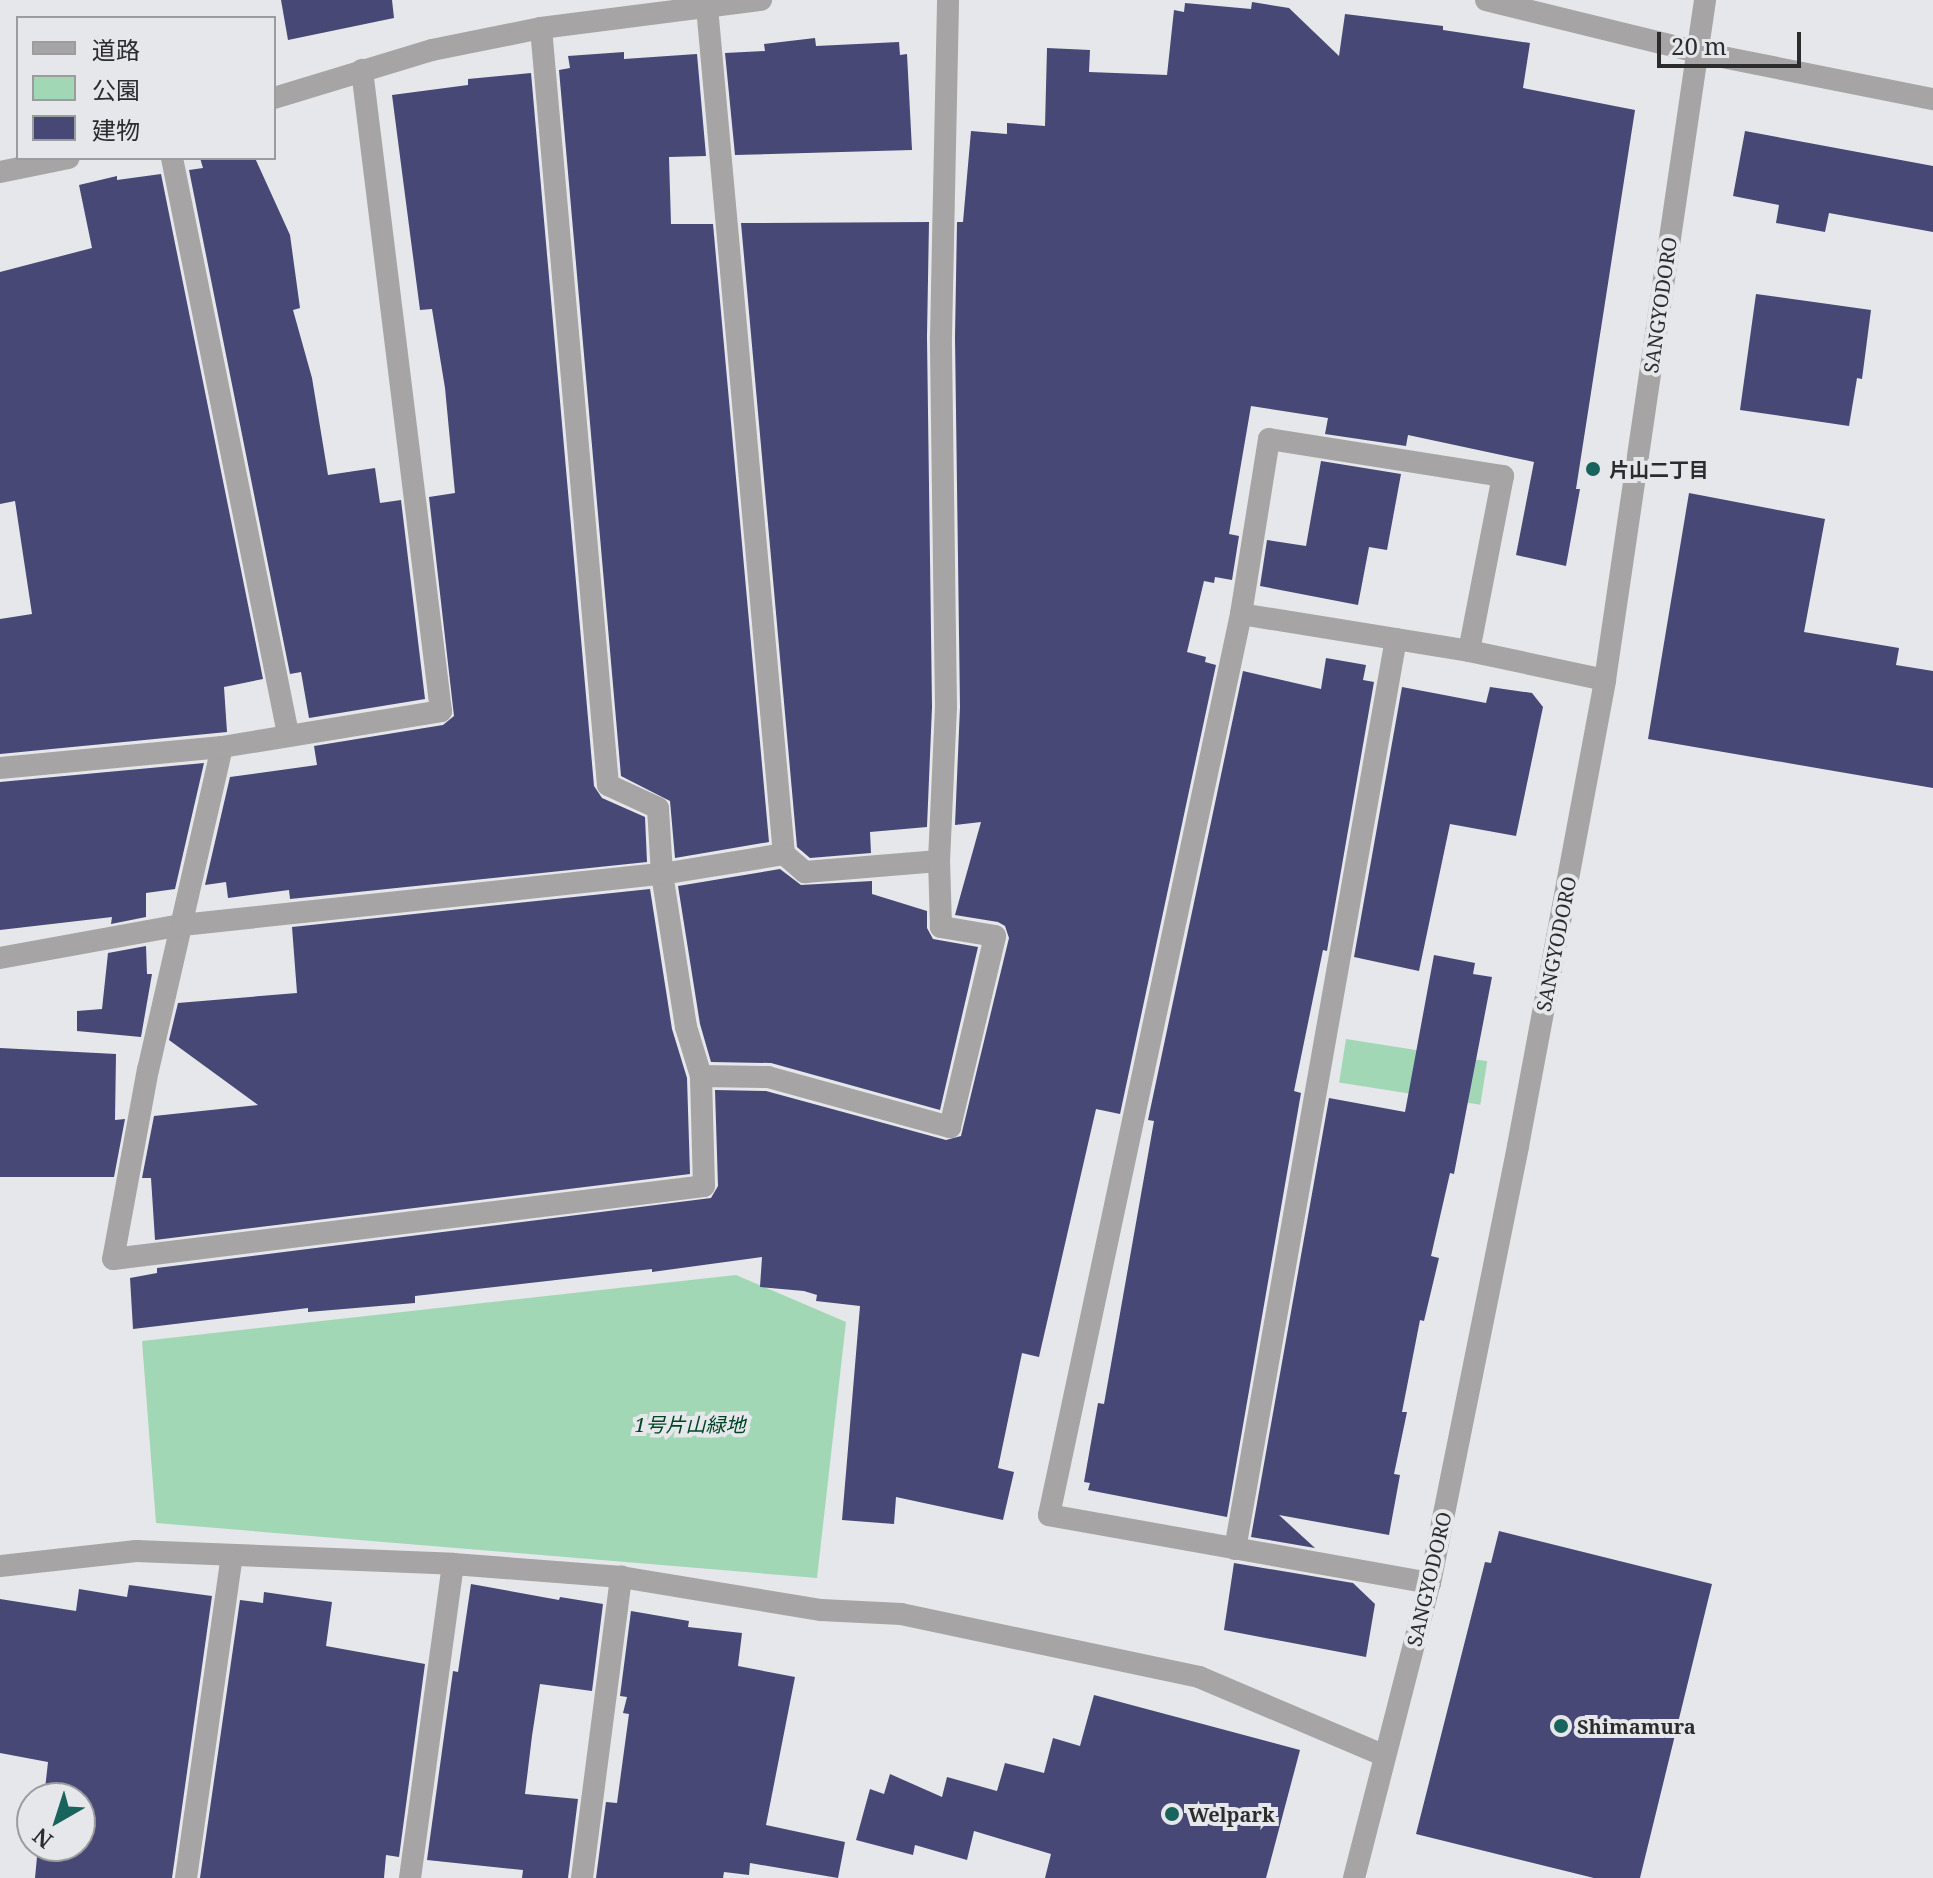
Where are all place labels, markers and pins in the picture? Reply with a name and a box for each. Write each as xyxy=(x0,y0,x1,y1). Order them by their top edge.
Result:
place label: 片山二丁目 xyxy=(1609,457,1709,481)
marker: 片山二丁目 xyxy=(1584,460,1602,478)
place label: Shimamura xyxy=(1577,1714,1696,1738)
marker: Shimamura xyxy=(1552,1717,1570,1735)
place label: Welpark xyxy=(1188,1802,1275,1826)
marker: Welpark xyxy=(1163,1805,1181,1823)

